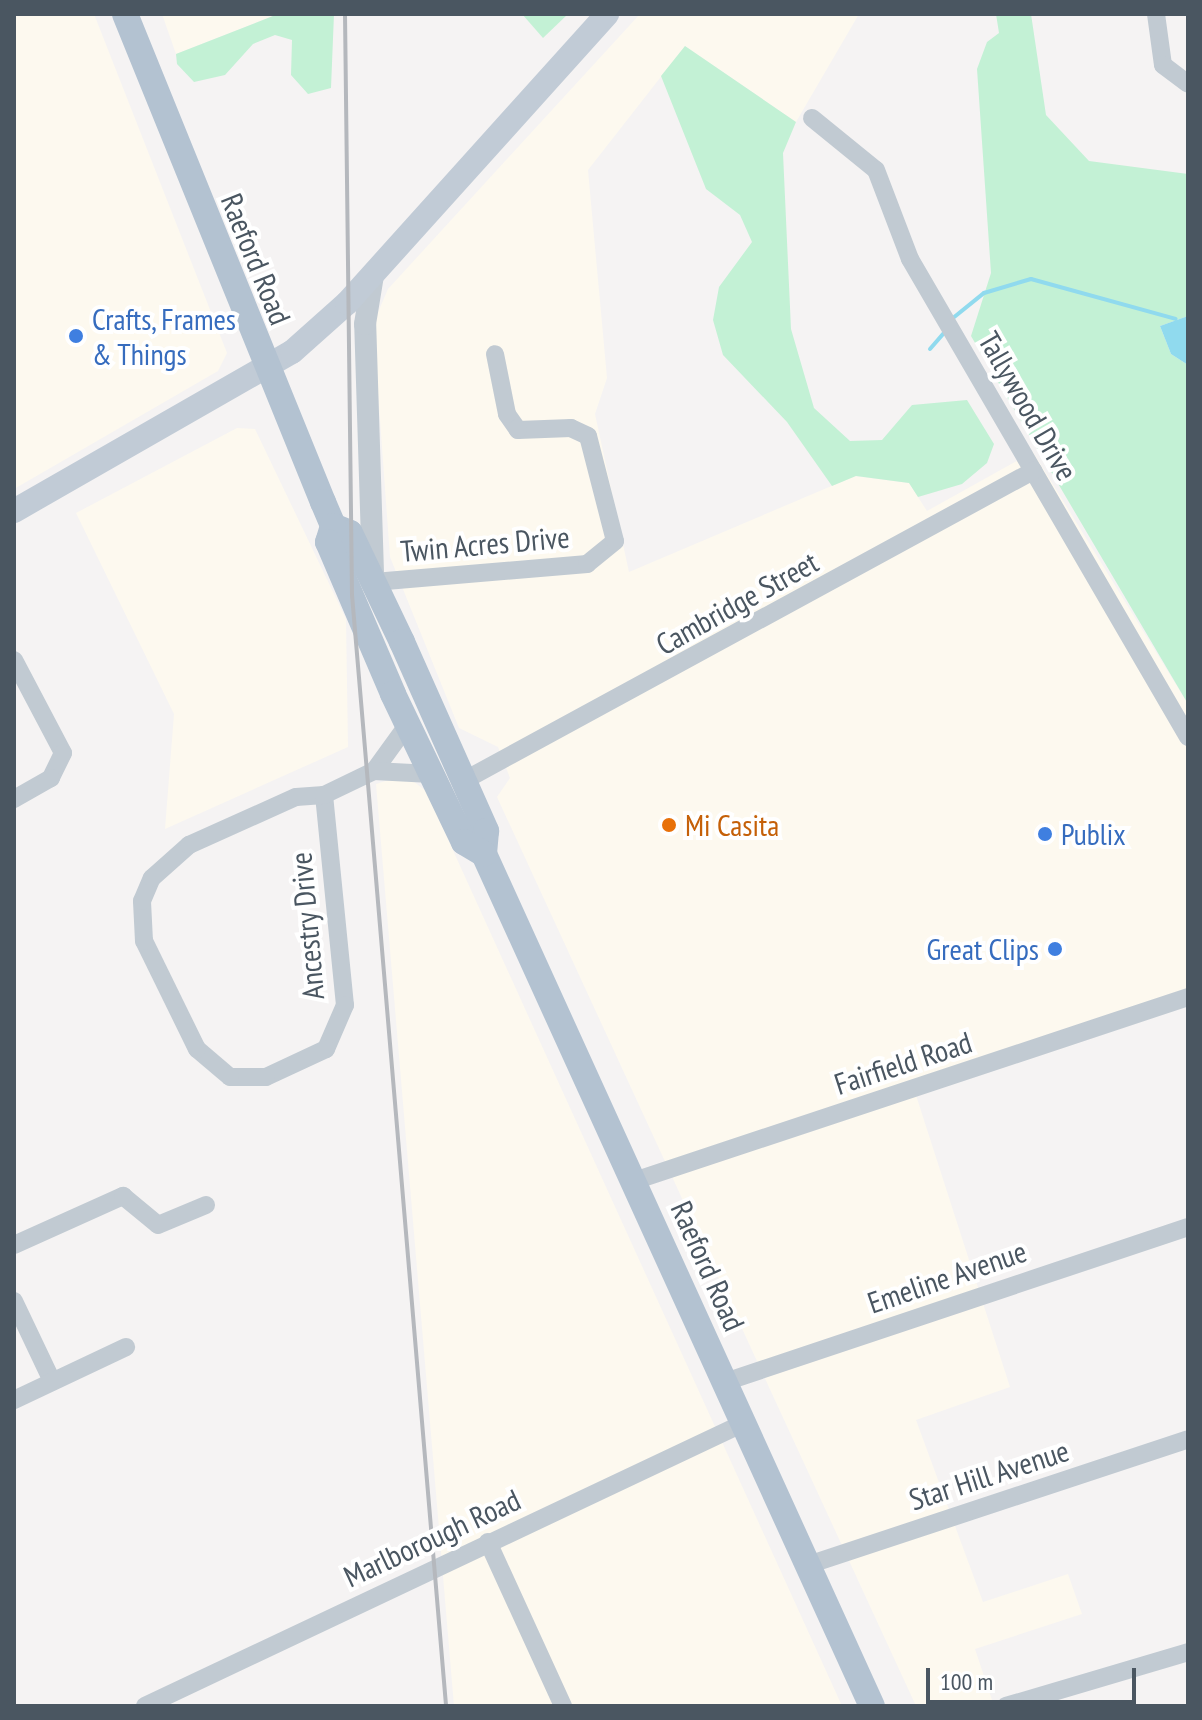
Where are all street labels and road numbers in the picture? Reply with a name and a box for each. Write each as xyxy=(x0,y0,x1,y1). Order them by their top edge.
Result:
street label: Raeford Road xyxy=(213,188,299,330)
street label: Tallywood Drive xyxy=(971,325,1085,487)
street label: Twin Acres Drive xyxy=(399,519,571,569)
street label: Cambridge Street xyxy=(650,544,824,662)
street label: Ancestry Drive xyxy=(283,850,331,1002)
street label: Fairfield Road xyxy=(830,1024,976,1102)
street label: Raeford Road xyxy=(663,1196,753,1336)
street label: Emeline Avenue xyxy=(863,1233,1031,1321)
street label: Star Hill Avenue xyxy=(904,1432,1074,1518)
street label: Marlborough Road xyxy=(338,1481,526,1595)

